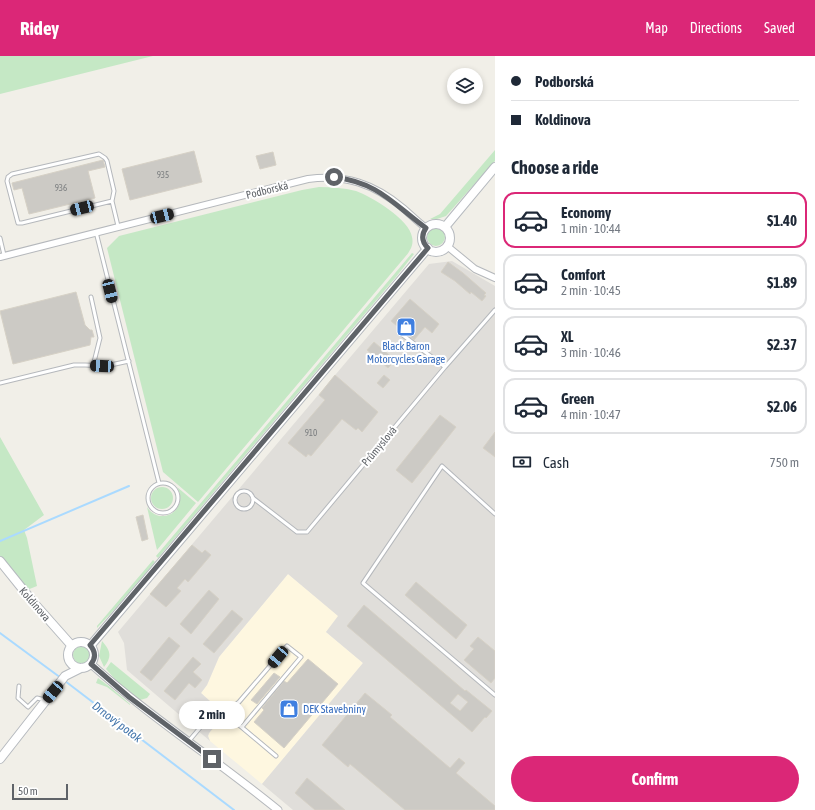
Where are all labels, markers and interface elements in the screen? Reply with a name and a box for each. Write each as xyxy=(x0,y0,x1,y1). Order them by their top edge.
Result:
text: Ridey xyxy=(20,17,59,39)
text: Map xyxy=(645,20,668,36)
text: Directions xyxy=(690,20,742,36)
text: Saved xyxy=(764,20,795,36)
map controls xyxy=(447,68,483,104)
button: layers xyxy=(447,68,483,104)
text: Podborská xyxy=(535,73,594,90)
text: Koldinova xyxy=(535,111,591,128)
text: Choose a ride xyxy=(511,157,599,178)
route start xyxy=(325,168,343,186)
house number: 935 xyxy=(157,170,169,180)
street label: Podborská xyxy=(245,179,289,201)
house number: 936 xyxy=(55,183,67,193)
car xyxy=(69,199,95,217)
icon: car xyxy=(513,202,549,238)
text: Economy xyxy=(561,204,611,221)
car xyxy=(149,207,175,225)
text: $1.40 xyxy=(767,212,797,229)
text: 1 min · 10:44 xyxy=(561,221,621,236)
icon: car xyxy=(513,264,549,300)
text: Comfort xyxy=(561,266,605,283)
text: $1.89 xyxy=(767,274,797,291)
car xyxy=(101,278,119,304)
text: 2 min · 10:45 xyxy=(561,283,621,298)
shop icon: Black Baron Motorcycles Garage xyxy=(395,316,417,338)
icon: car xyxy=(513,326,549,362)
text: XL xyxy=(561,328,574,345)
text: $2.37 xyxy=(767,336,797,353)
place label: Black Baron Motorcycles Garage xyxy=(367,340,445,365)
text: 3 min · 10:46 xyxy=(561,345,621,360)
car xyxy=(90,359,114,373)
icon: car xyxy=(513,388,549,424)
text: Green xyxy=(561,390,594,407)
text: $2.06 xyxy=(767,398,797,415)
text: 4 min · 10:47 xyxy=(561,407,621,422)
street label: Průmyslová xyxy=(359,424,399,468)
house number: 910 xyxy=(305,428,317,438)
icon: cash xyxy=(511,451,533,473)
text: Cash xyxy=(543,454,569,471)
text: 750 m xyxy=(770,455,799,470)
street label: Koldinova xyxy=(17,585,53,623)
car xyxy=(266,644,290,670)
car xyxy=(41,679,65,705)
shop icon: DEK Stavebniny xyxy=(278,698,300,720)
water label: Drnový potok xyxy=(89,699,145,746)
callout: 2 min xyxy=(179,701,245,729)
place label: DEK Stavebniny xyxy=(303,703,366,715)
text: 2 min xyxy=(199,707,225,722)
route end xyxy=(203,750,221,768)
button: Confirm xyxy=(511,756,799,802)
scale bar xyxy=(12,782,68,801)
text: 50 m xyxy=(18,785,38,797)

